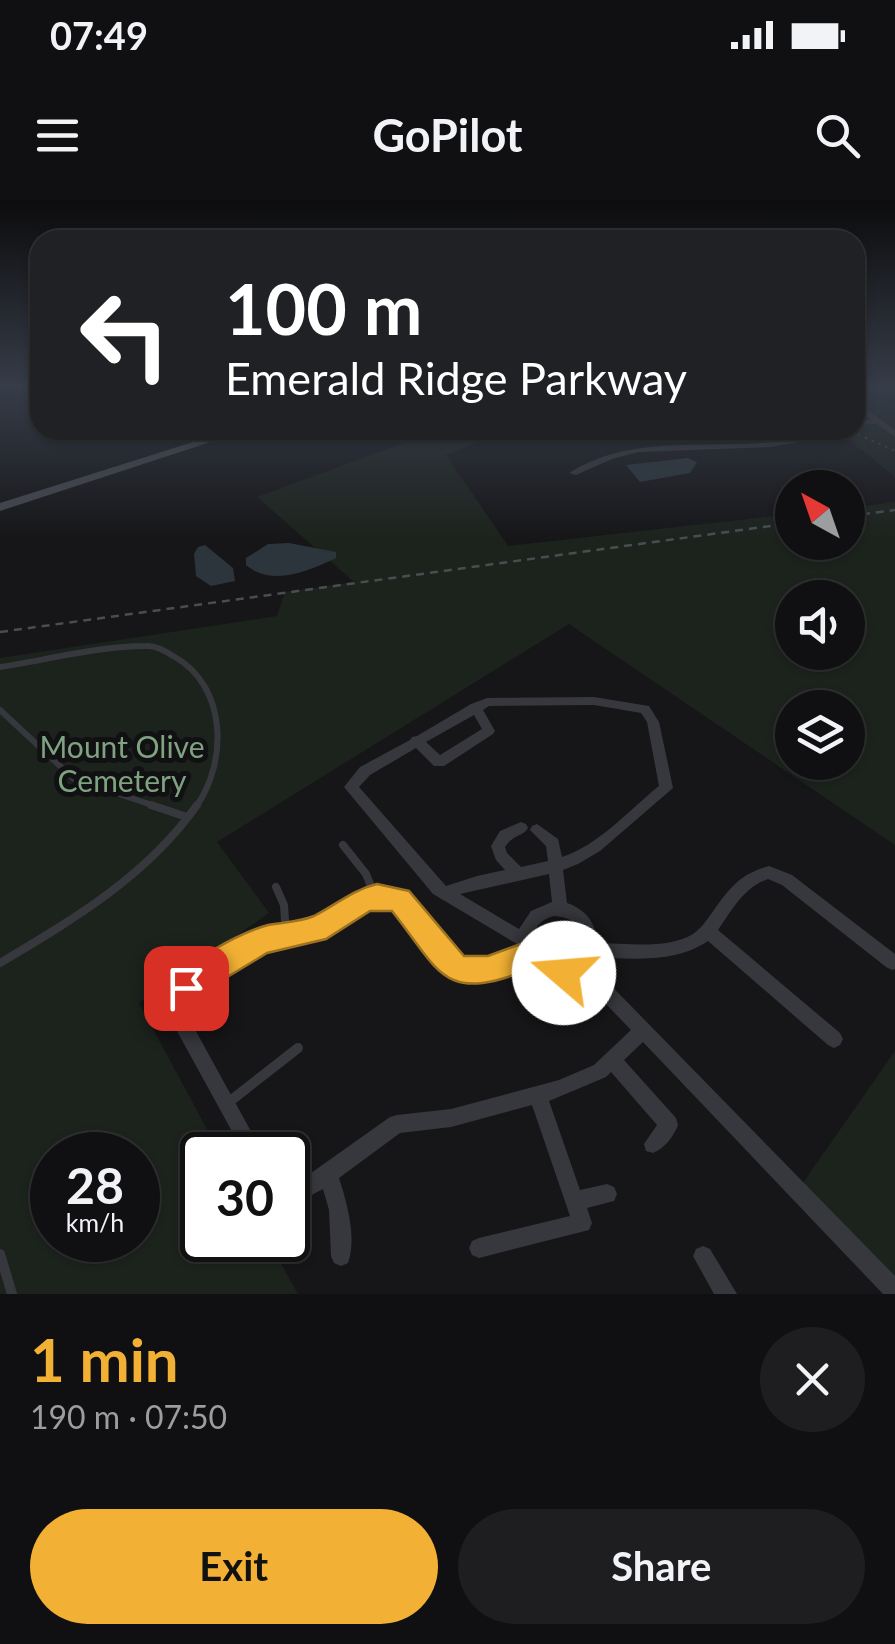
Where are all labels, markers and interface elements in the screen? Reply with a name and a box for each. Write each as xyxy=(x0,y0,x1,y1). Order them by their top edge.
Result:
text: 07:49 xyxy=(50,12,148,58)
icon: menu xyxy=(30,108,85,163)
text: GoPilot xyxy=(372,108,523,162)
icon: search xyxy=(810,108,865,163)
text: 100 m xyxy=(225,266,422,350)
icon: left xyxy=(60,270,190,400)
text: Emerald Ridge Parkway xyxy=(225,351,687,405)
north arrow xyxy=(775,470,865,560)
map controls xyxy=(775,470,865,780)
button: sound xyxy=(775,580,865,670)
button: layers xyxy=(775,690,865,780)
park label: Mount Olive Cemetery xyxy=(39,728,205,798)
position arrow xyxy=(512,921,616,1025)
pin xyxy=(144,946,229,1031)
icon: arrive xyxy=(159,961,214,1016)
speed limit sign: 30 xyxy=(180,1132,310,1262)
text: 28 xyxy=(66,1155,124,1215)
text: km/h xyxy=(66,1207,124,1237)
text: 1 min xyxy=(30,1323,179,1395)
button: close xyxy=(760,1327,865,1432)
text: 190 m · 07:50 xyxy=(30,1397,227,1436)
button: Exit xyxy=(30,1509,438,1624)
button: Share xyxy=(458,1509,865,1624)

